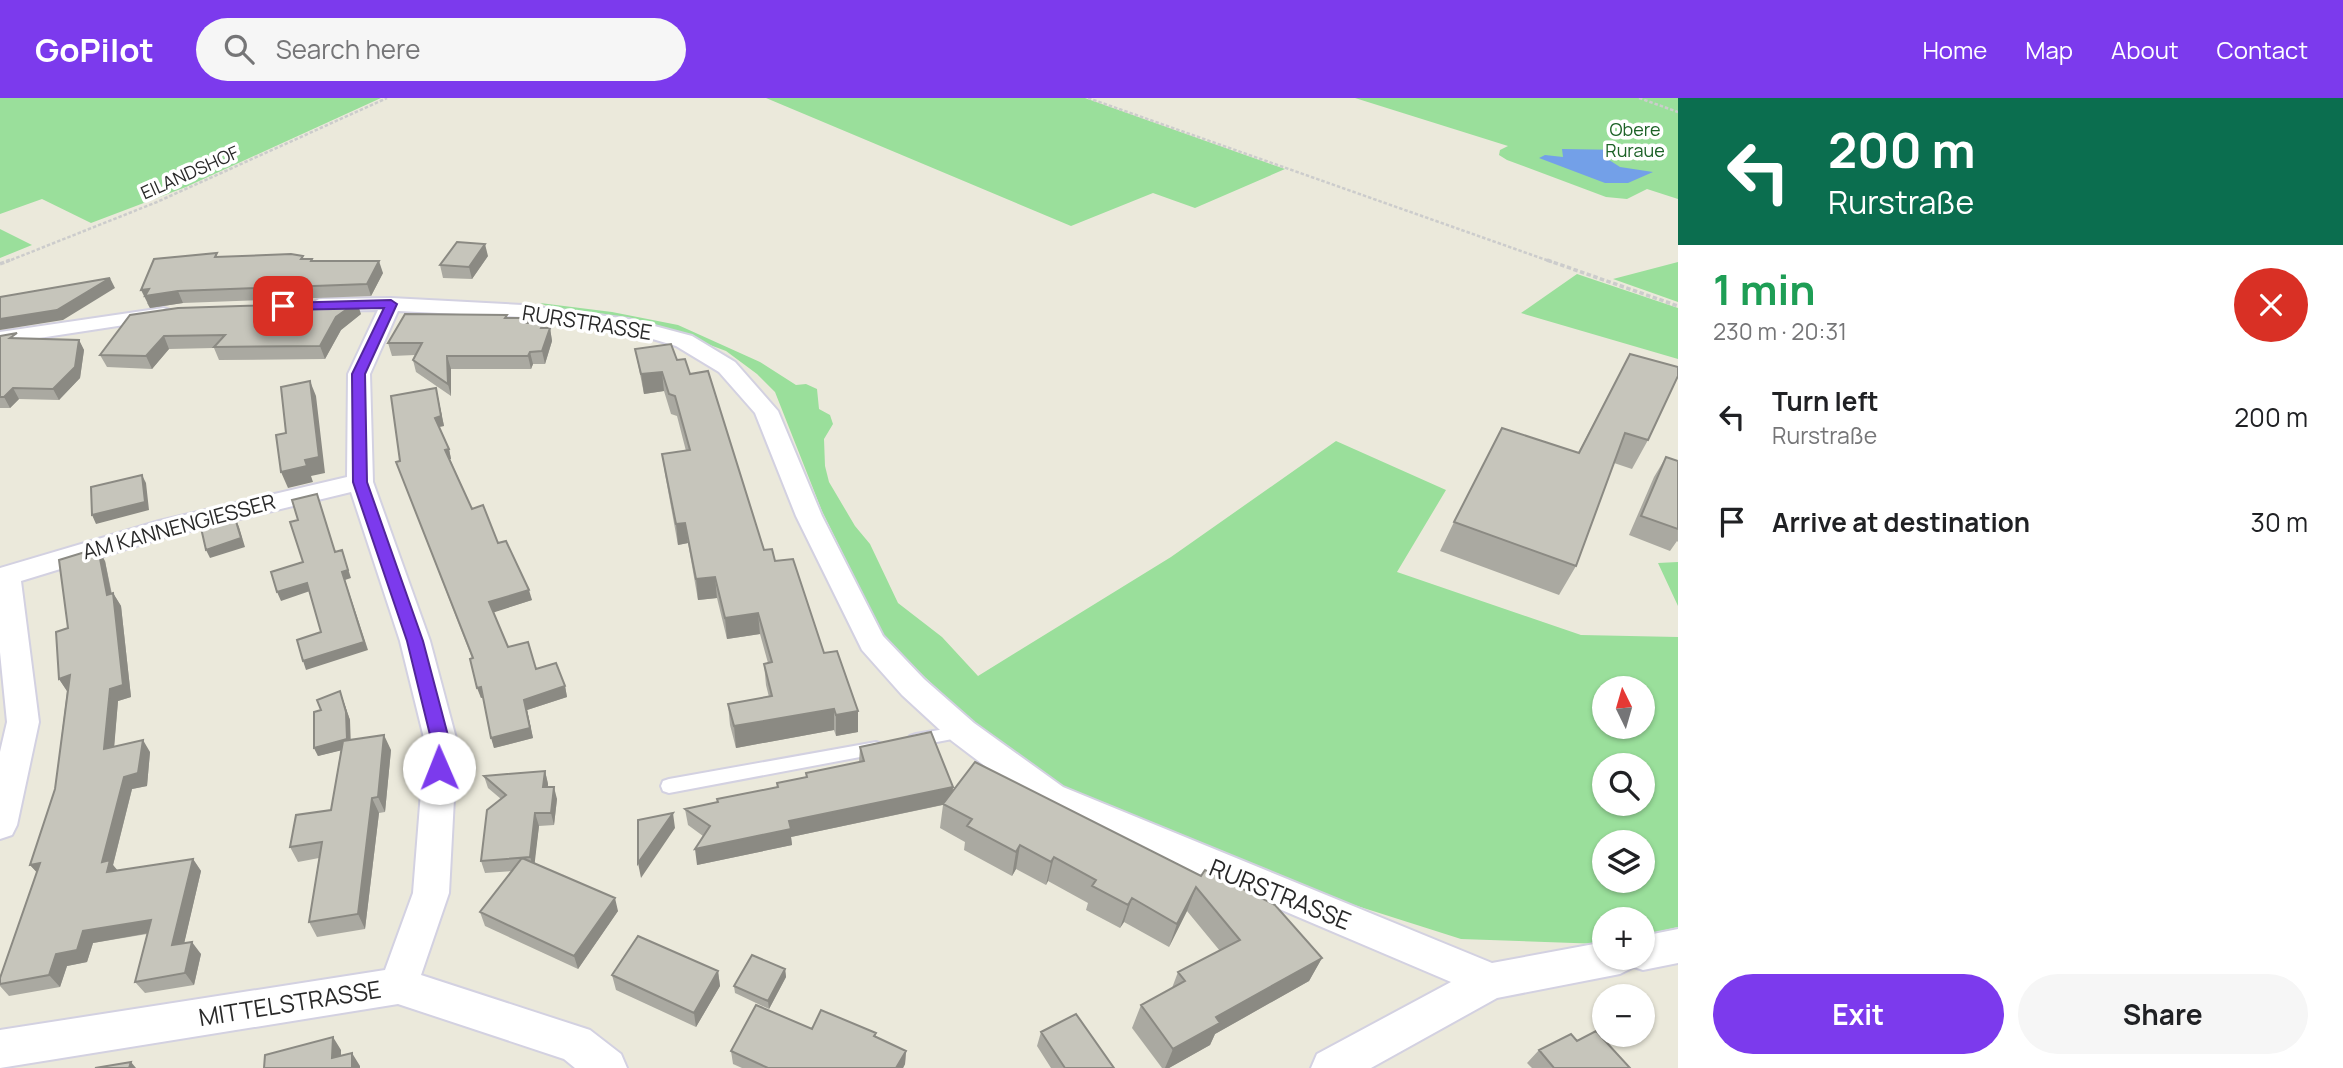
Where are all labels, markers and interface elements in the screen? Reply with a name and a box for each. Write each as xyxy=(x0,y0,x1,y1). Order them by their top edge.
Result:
search box xyxy=(196,18,686,81)
text: GoPilot xyxy=(35,27,154,72)
icon: search xyxy=(220,30,258,68)
text: Search here xyxy=(276,31,420,67)
text: Home xyxy=(1922,33,1987,66)
text: Map xyxy=(2025,33,2073,66)
text: About xyxy=(2111,33,2179,66)
text: Contact xyxy=(2217,33,2308,66)
text: 200 m xyxy=(1828,116,1976,183)
park label: Obere Ruraue xyxy=(1605,117,1665,162)
icon: left xyxy=(1713,126,1804,217)
street label: EILANDSHOF xyxy=(137,140,242,204)
text: Rurstraße xyxy=(1828,180,1974,224)
text: 1 min xyxy=(1713,260,1816,318)
button: close xyxy=(2234,268,2308,342)
pin xyxy=(253,276,313,336)
icon: arrive xyxy=(264,287,302,325)
street label: RURSTRASSE xyxy=(520,298,654,346)
text: 230 m · 20:31 xyxy=(1713,315,1847,347)
text: Turn left xyxy=(1772,383,1879,419)
icon: left xyxy=(1713,398,1751,436)
text: 200 m xyxy=(2234,399,2308,435)
text: Rurstraße xyxy=(1772,419,1877,451)
street label: AM KANNENGIESSER xyxy=(79,487,278,565)
icon: arrive xyxy=(1713,503,1751,541)
text: Arrive at destination xyxy=(1772,504,2030,540)
text: 30 m xyxy=(2251,504,2308,540)
north arrow xyxy=(1592,676,1656,738)
map controls xyxy=(1592,676,1655,1047)
position arrow xyxy=(402,731,476,805)
button: search xyxy=(1592,753,1655,816)
button: layers xyxy=(1592,830,1655,893)
street label: RURSTRASSE xyxy=(1205,850,1356,937)
button: + xyxy=(1592,907,1655,970)
street label: MITTELSTRASSE xyxy=(196,972,383,1033)
button: Exit xyxy=(1713,974,2004,1054)
button: Share xyxy=(2018,974,2308,1054)
button: − xyxy=(1592,984,1655,1047)

